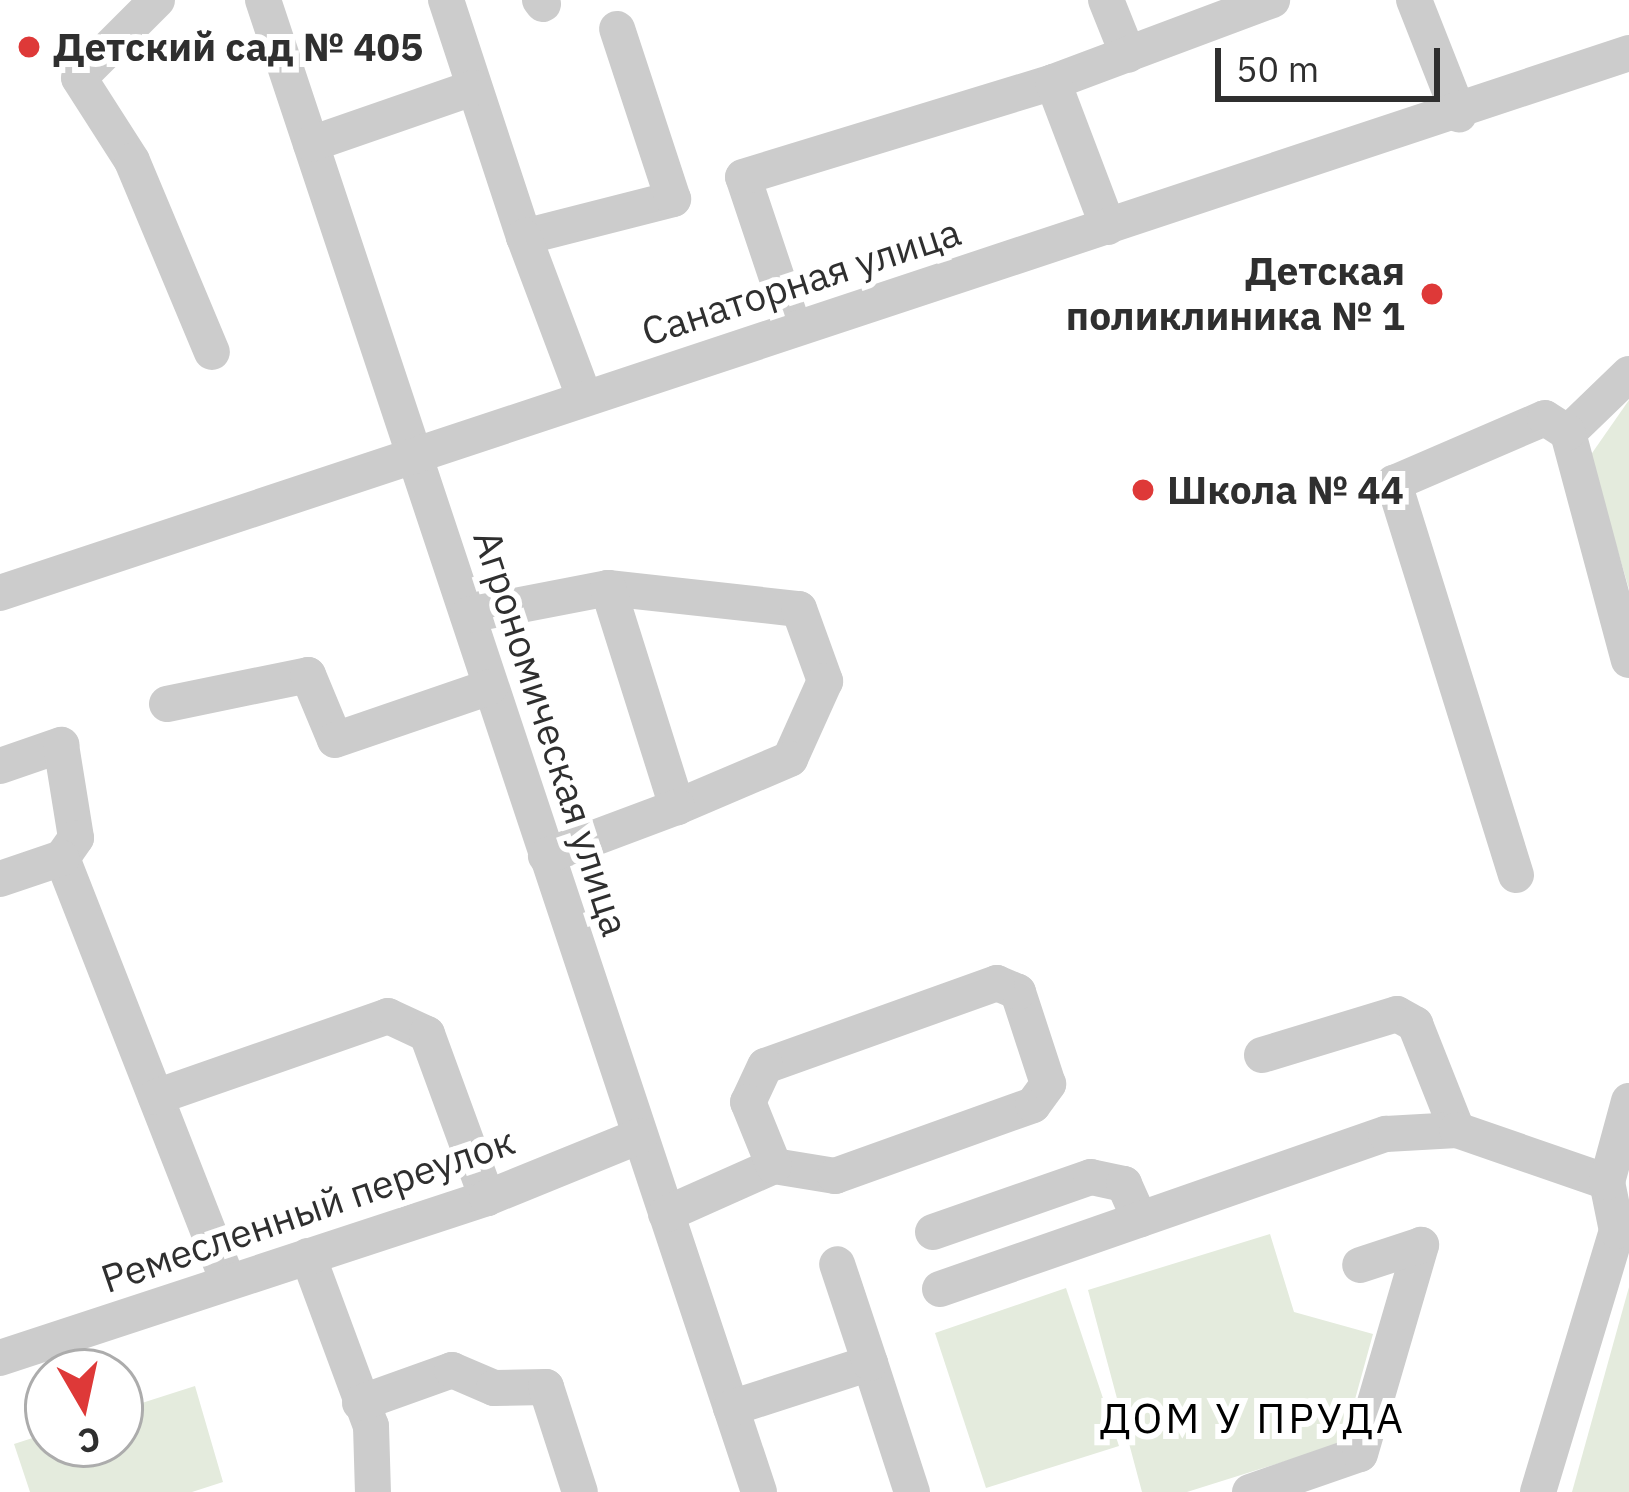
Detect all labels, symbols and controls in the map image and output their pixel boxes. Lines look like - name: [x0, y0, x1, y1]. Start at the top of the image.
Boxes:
- place label: Детский сад № 405: [53, 24, 423, 70]
- scale bar: [1221, 24, 1446, 98]
- marker: Детский сад № 405: [16, 34, 42, 60]
- text: 50 m: [1236, 45, 1319, 92]
- street label: Санаторная улица: [636, 208, 966, 356]
- place label: Детская поликлиника № 1: [1066, 249, 1405, 340]
- marker: Детская поликлиника № 1: [1416, 278, 1448, 310]
- place label: Школа № 44: [1167, 467, 1404, 513]
- marker: Школа № 44: [1130, 477, 1156, 503]
- street label: Агрономическая улица: [463, 524, 639, 942]
- street label: Ремесленный переулок: [95, 1117, 521, 1303]
- north arrow: [24, 1348, 144, 1468]
- district label: ДОМ У ПРУДА: [1100, 1393, 1406, 1443]
- text: С: [75, 1418, 103, 1464]

